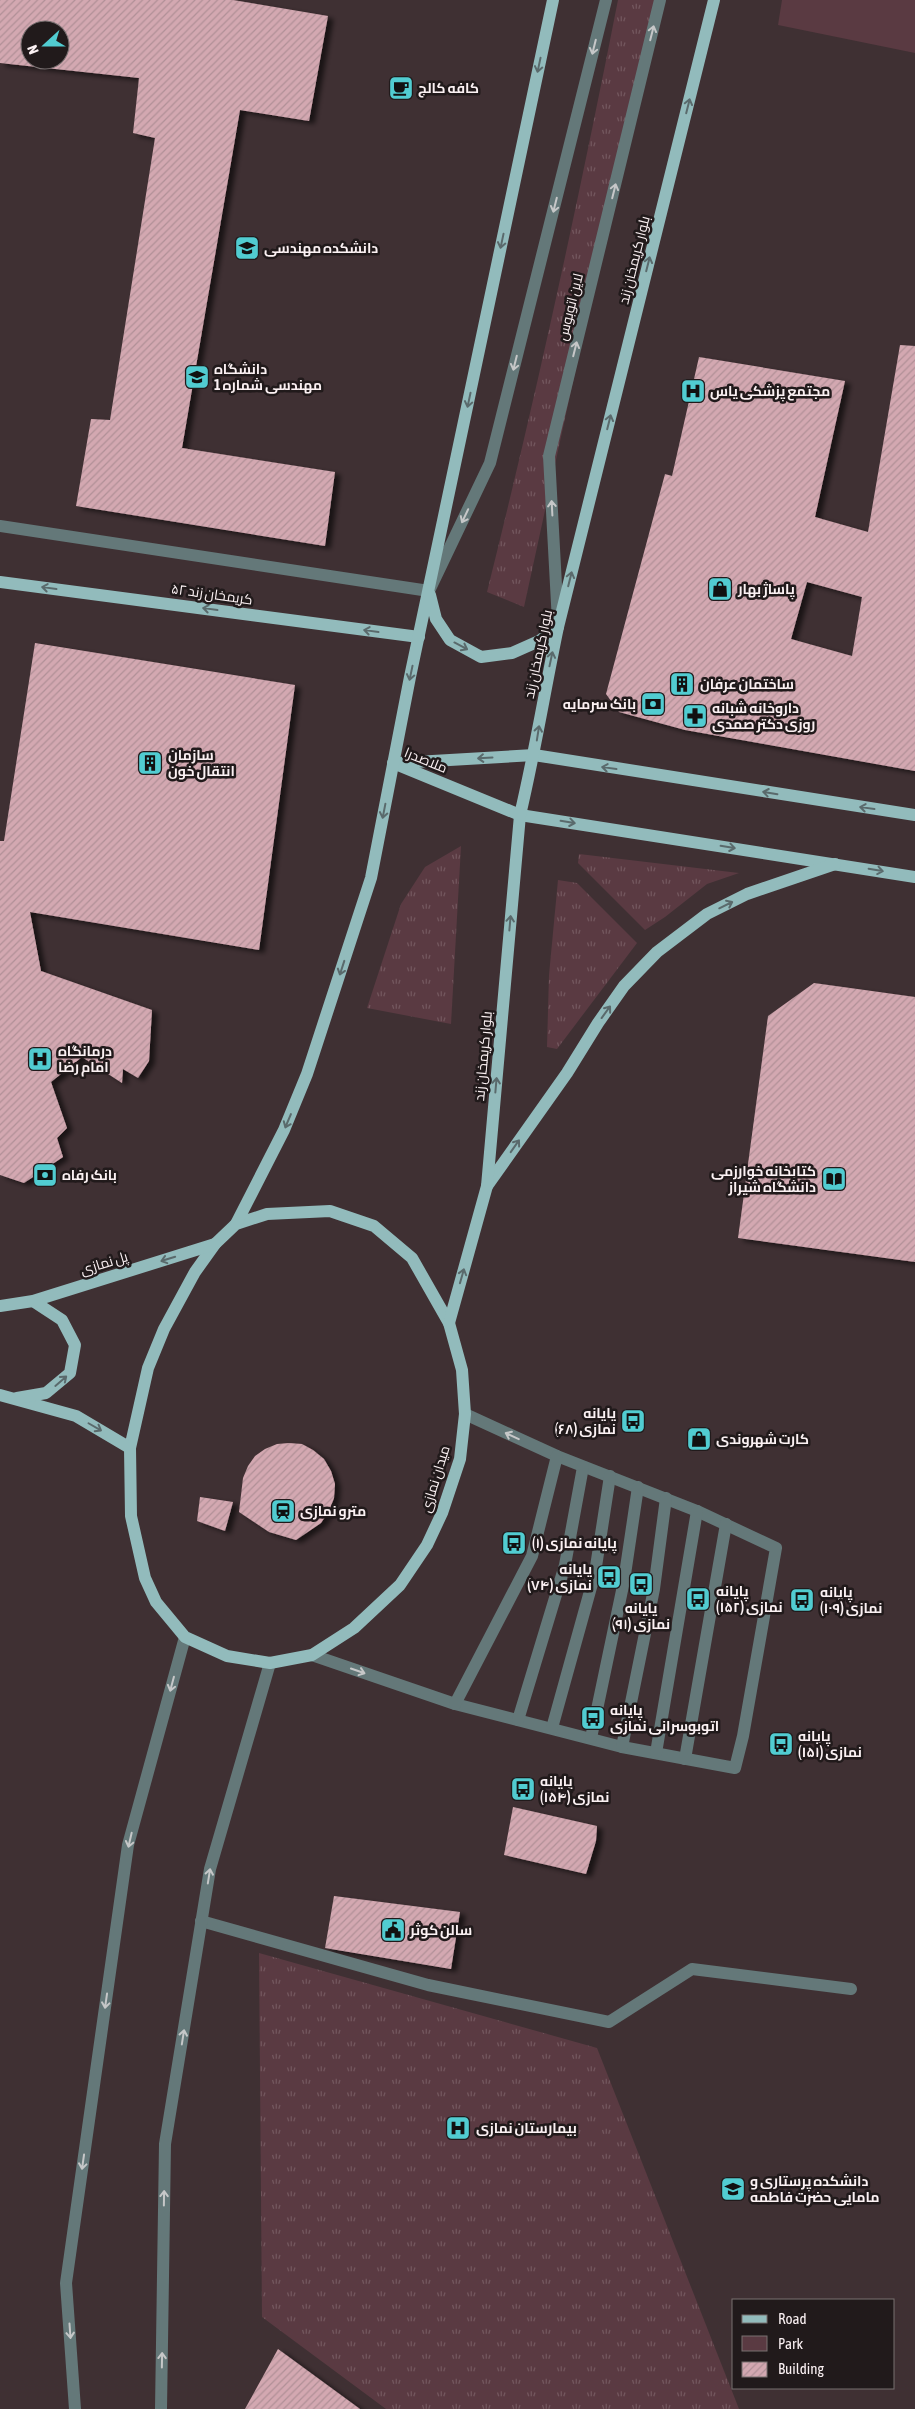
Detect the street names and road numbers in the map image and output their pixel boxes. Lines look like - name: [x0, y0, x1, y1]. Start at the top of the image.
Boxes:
- street label: بلوار کریمخان زند: [615, 214, 653, 306]
- street label: لاین اتوبوس: [554, 272, 586, 342]
- street label: کریمخان زند ۵۲: [170, 580, 254, 608]
- street label: بلوار کریمخان زند: [521, 608, 555, 700]
- street label: ملاصدرا: [402, 744, 450, 776]
- street label: بلوار کریمخان زند: [471, 1010, 495, 1102]
- street label: پل نمازی: [78, 1248, 131, 1280]
- street label: میدان نمازی: [417, 1444, 453, 1514]

